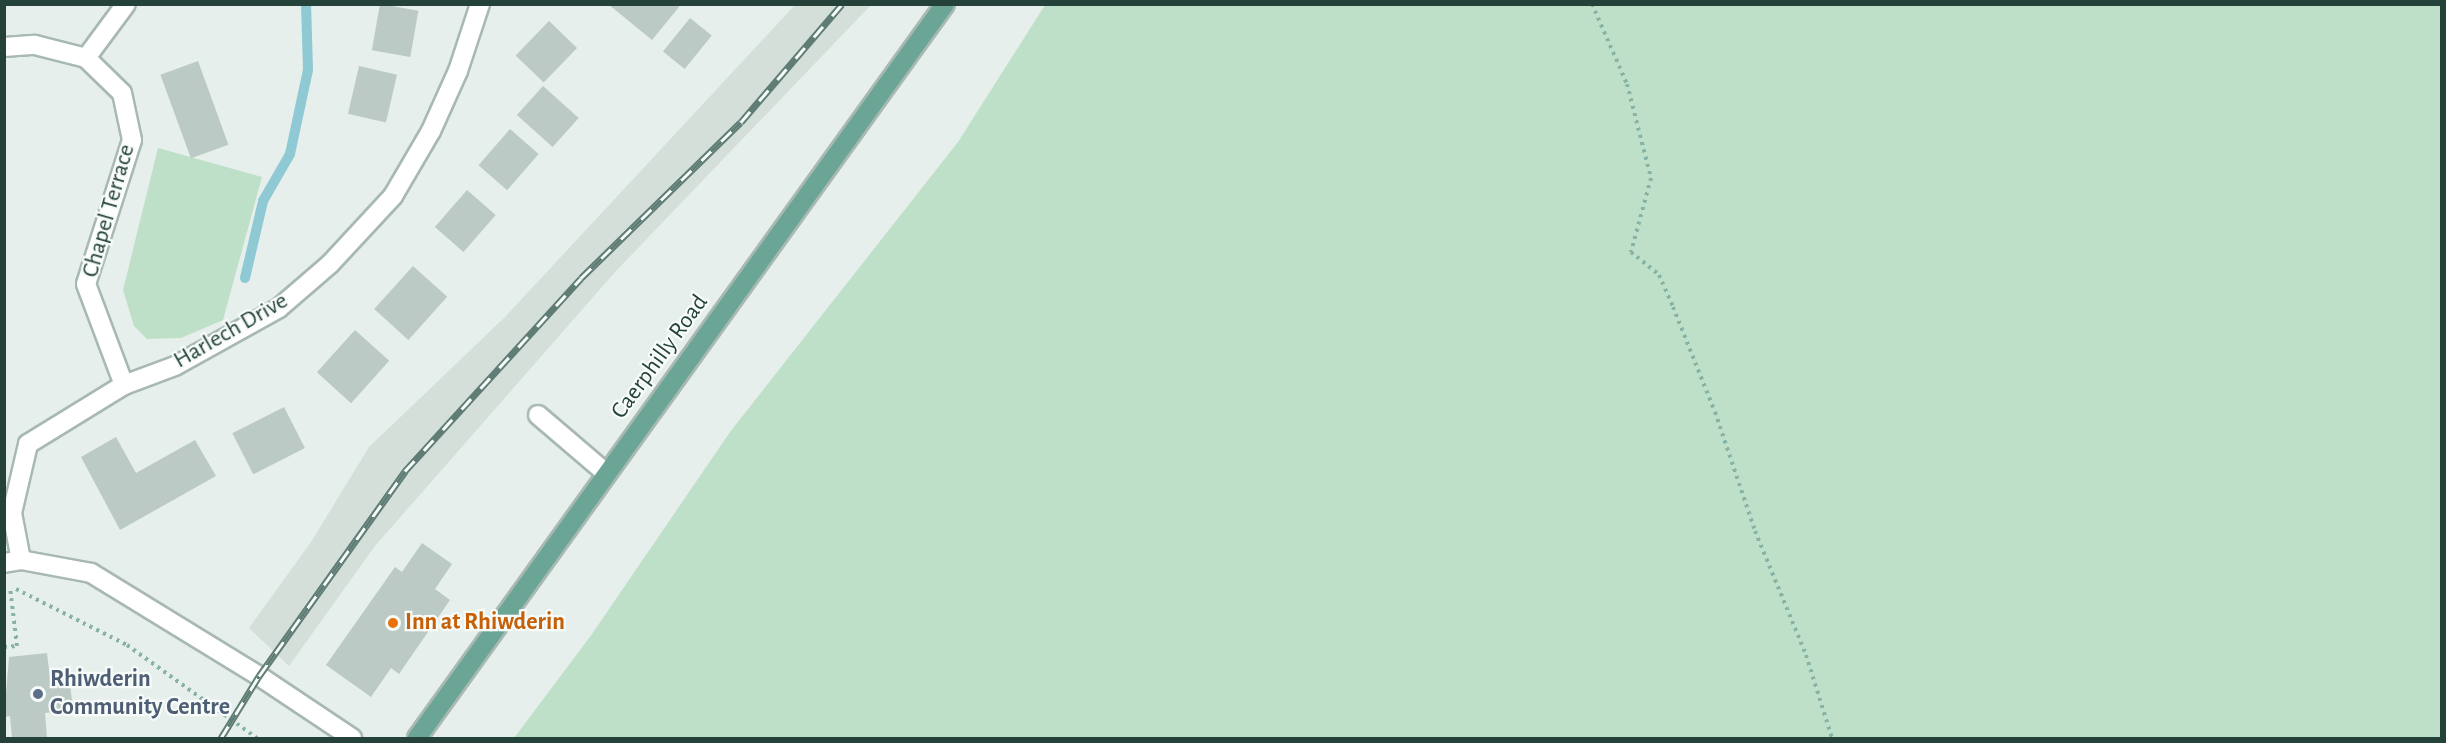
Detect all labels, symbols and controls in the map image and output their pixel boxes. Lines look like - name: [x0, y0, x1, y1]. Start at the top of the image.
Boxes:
- street label: Chapel Terrace: [76, 141, 142, 281]
- street label: Harlech Drive: [169, 287, 293, 375]
- street label: Caerphilly Road: [605, 289, 715, 425]
- place label: Inn at Rhiwderin: [405, 609, 565, 637]
- marker: Inn at Rhiwderin: [386, 616, 400, 630]
- place label: Rhiwderin Community Centre: [50, 666, 230, 722]
- marker: Rhiwderin Community Centre: [31, 687, 45, 701]

